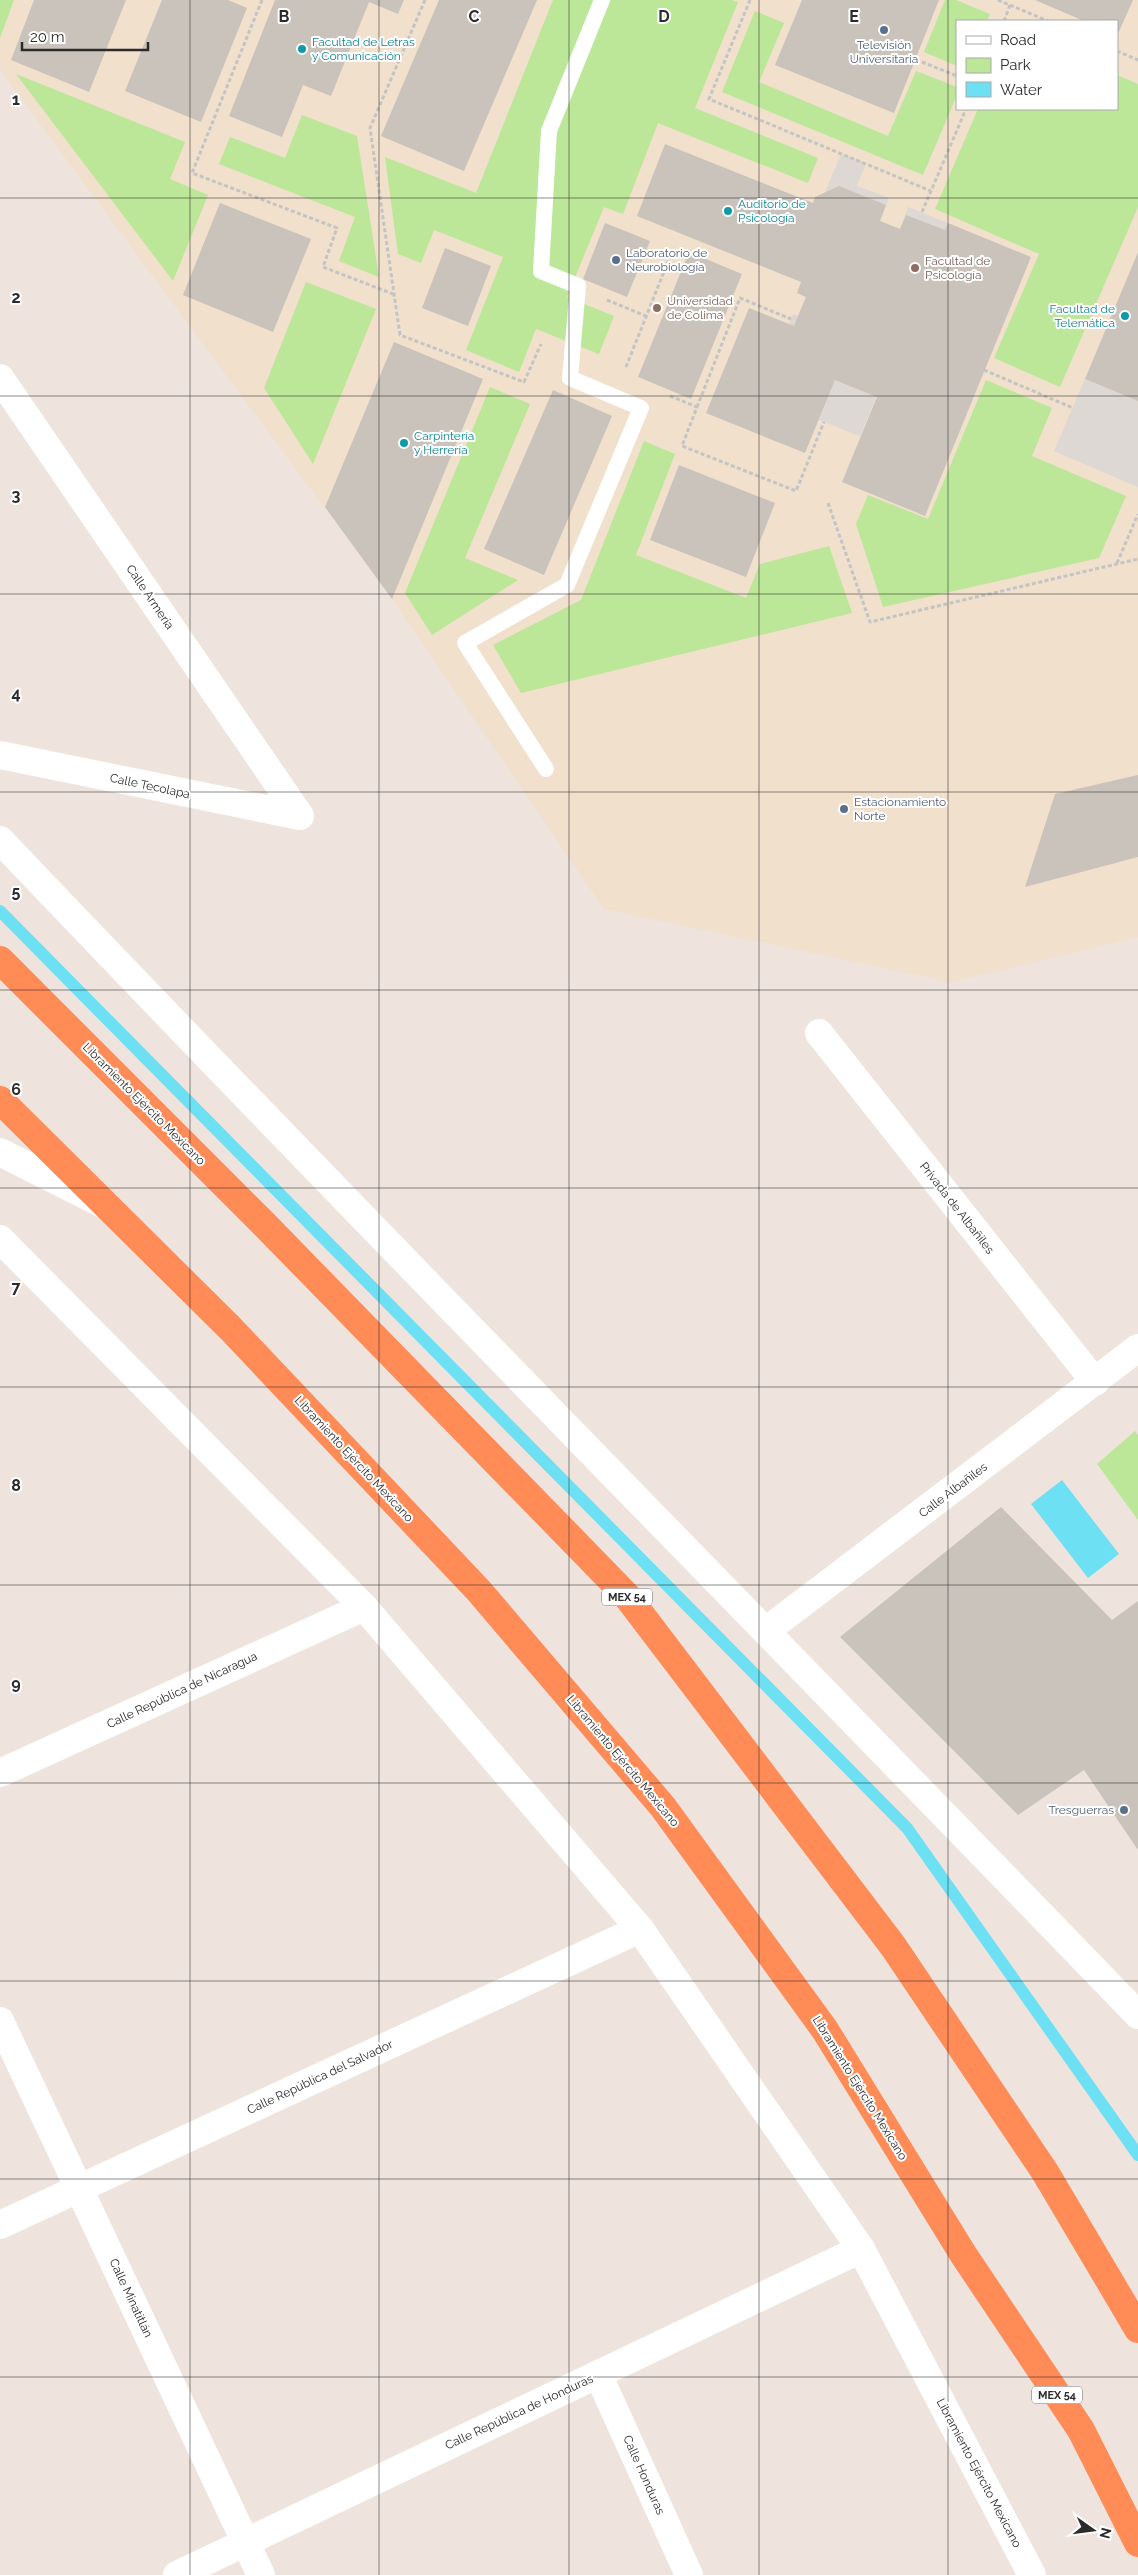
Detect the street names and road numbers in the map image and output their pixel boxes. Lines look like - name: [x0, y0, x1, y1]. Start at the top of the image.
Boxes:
- street label: Calle Armería: [123, 562, 177, 632]
- street label: Calle Tecolapa: [109, 771, 191, 801]
- street label: Libramiento Ejército Mexicano: [80, 1040, 208, 1168]
- street label: Privada de Albañiles: [917, 1159, 997, 1257]
- street label: Libramiento Ejército Mexicano: [292, 1393, 416, 1525]
- street label: Calle Albañiles: [916, 1460, 990, 1520]
- road number: MEX 54: [602, 1588, 652, 1605]
- street label: Calle República de Nicaragua: [105, 1649, 259, 1731]
- street label: Libramiento Ejército Mexicano: [564, 1693, 682, 1829]
- street label: Libramiento Ejército Mexicano: [810, 2013, 910, 2163]
- street label: Calle República del Salvador: [245, 2037, 396, 2117]
- street label: Calle Minatitlán: [107, 2256, 155, 2340]
- street label: Calle República de Honduras: [443, 2371, 595, 2453]
- road number: MEX 54: [1032, 2386, 1082, 2404]
- street label: Libramiento Ejército Mexicano: [934, 2396, 1024, 2550]
- street label: Calle Honduras: [620, 2433, 668, 2517]

